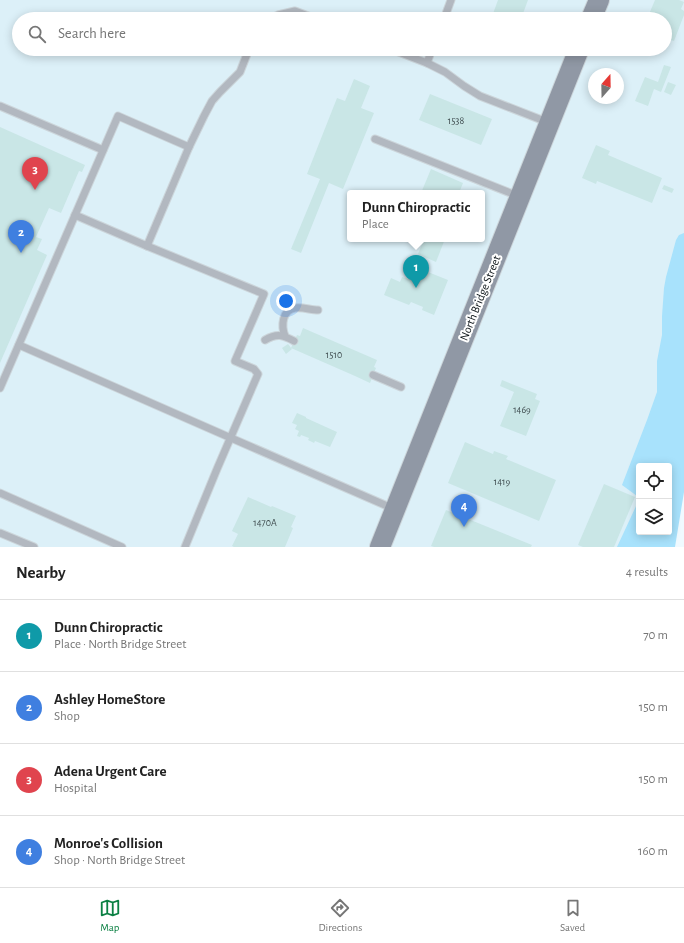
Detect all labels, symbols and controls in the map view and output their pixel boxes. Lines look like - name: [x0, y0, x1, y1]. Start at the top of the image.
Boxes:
- search box: [12, 12, 672, 56]
- icon: search: [26, 23, 48, 45]
- text: Search here: [58, 26, 126, 41]
- north arrow: [588, 68, 624, 104]
- house number: 1538: [448, 116, 464, 126]
- pin: 3: [22, 157, 48, 190]
- popup: [347, 190, 485, 242]
- text: Dunn Chiropractic: [362, 200, 470, 215]
- text: Place: [362, 218, 389, 231]
- pin: 2: [8, 220, 34, 253]
- street label: North Bridge Street: [457, 254, 503, 342]
- pin: 1: [403, 255, 429, 288]
- your location: [276, 291, 296, 311]
- house number: 1510: [326, 350, 342, 360]
- house number: 1469: [513, 405, 531, 415]
- map controls: [636, 463, 672, 535]
- button: locate: [636, 463, 672, 499]
- house number: 1419: [494, 477, 510, 487]
- pin: 4: [451, 494, 477, 527]
- button: layers: [636, 499, 672, 535]
- house number: 1470A: [253, 518, 277, 528]
- text: Nearby: [16, 564, 66, 581]
- text: 4 results: [626, 566, 668, 579]
- text: Dunn Chiropractic: [54, 620, 162, 635]
- text: 1: [27, 629, 31, 642]
- text: 70 m: [643, 629, 668, 642]
- text: Place · North Bridge Street: [54, 638, 186, 651]
- text: Ashley HomeStore: [54, 692, 165, 707]
- text: 2: [26, 701, 32, 714]
- text: 150 m: [639, 701, 668, 714]
- text: Shop: [54, 710, 80, 723]
- text: Adena Urgent Care: [54, 764, 167, 779]
- text: 3: [26, 773, 32, 786]
- text: 150 m: [639, 773, 668, 786]
- text: Hospital: [54, 782, 97, 795]
- text: Monroe's Collision: [54, 836, 163, 851]
- text: 4: [26, 845, 32, 858]
- text: 160 m: [638, 845, 668, 858]
- text: Shop · North Bridge Street: [54, 854, 185, 867]
- tab: Map: [99, 897, 121, 934]
- tab: Directions: [318, 897, 362, 934]
- tab: Saved: [560, 897, 585, 934]

